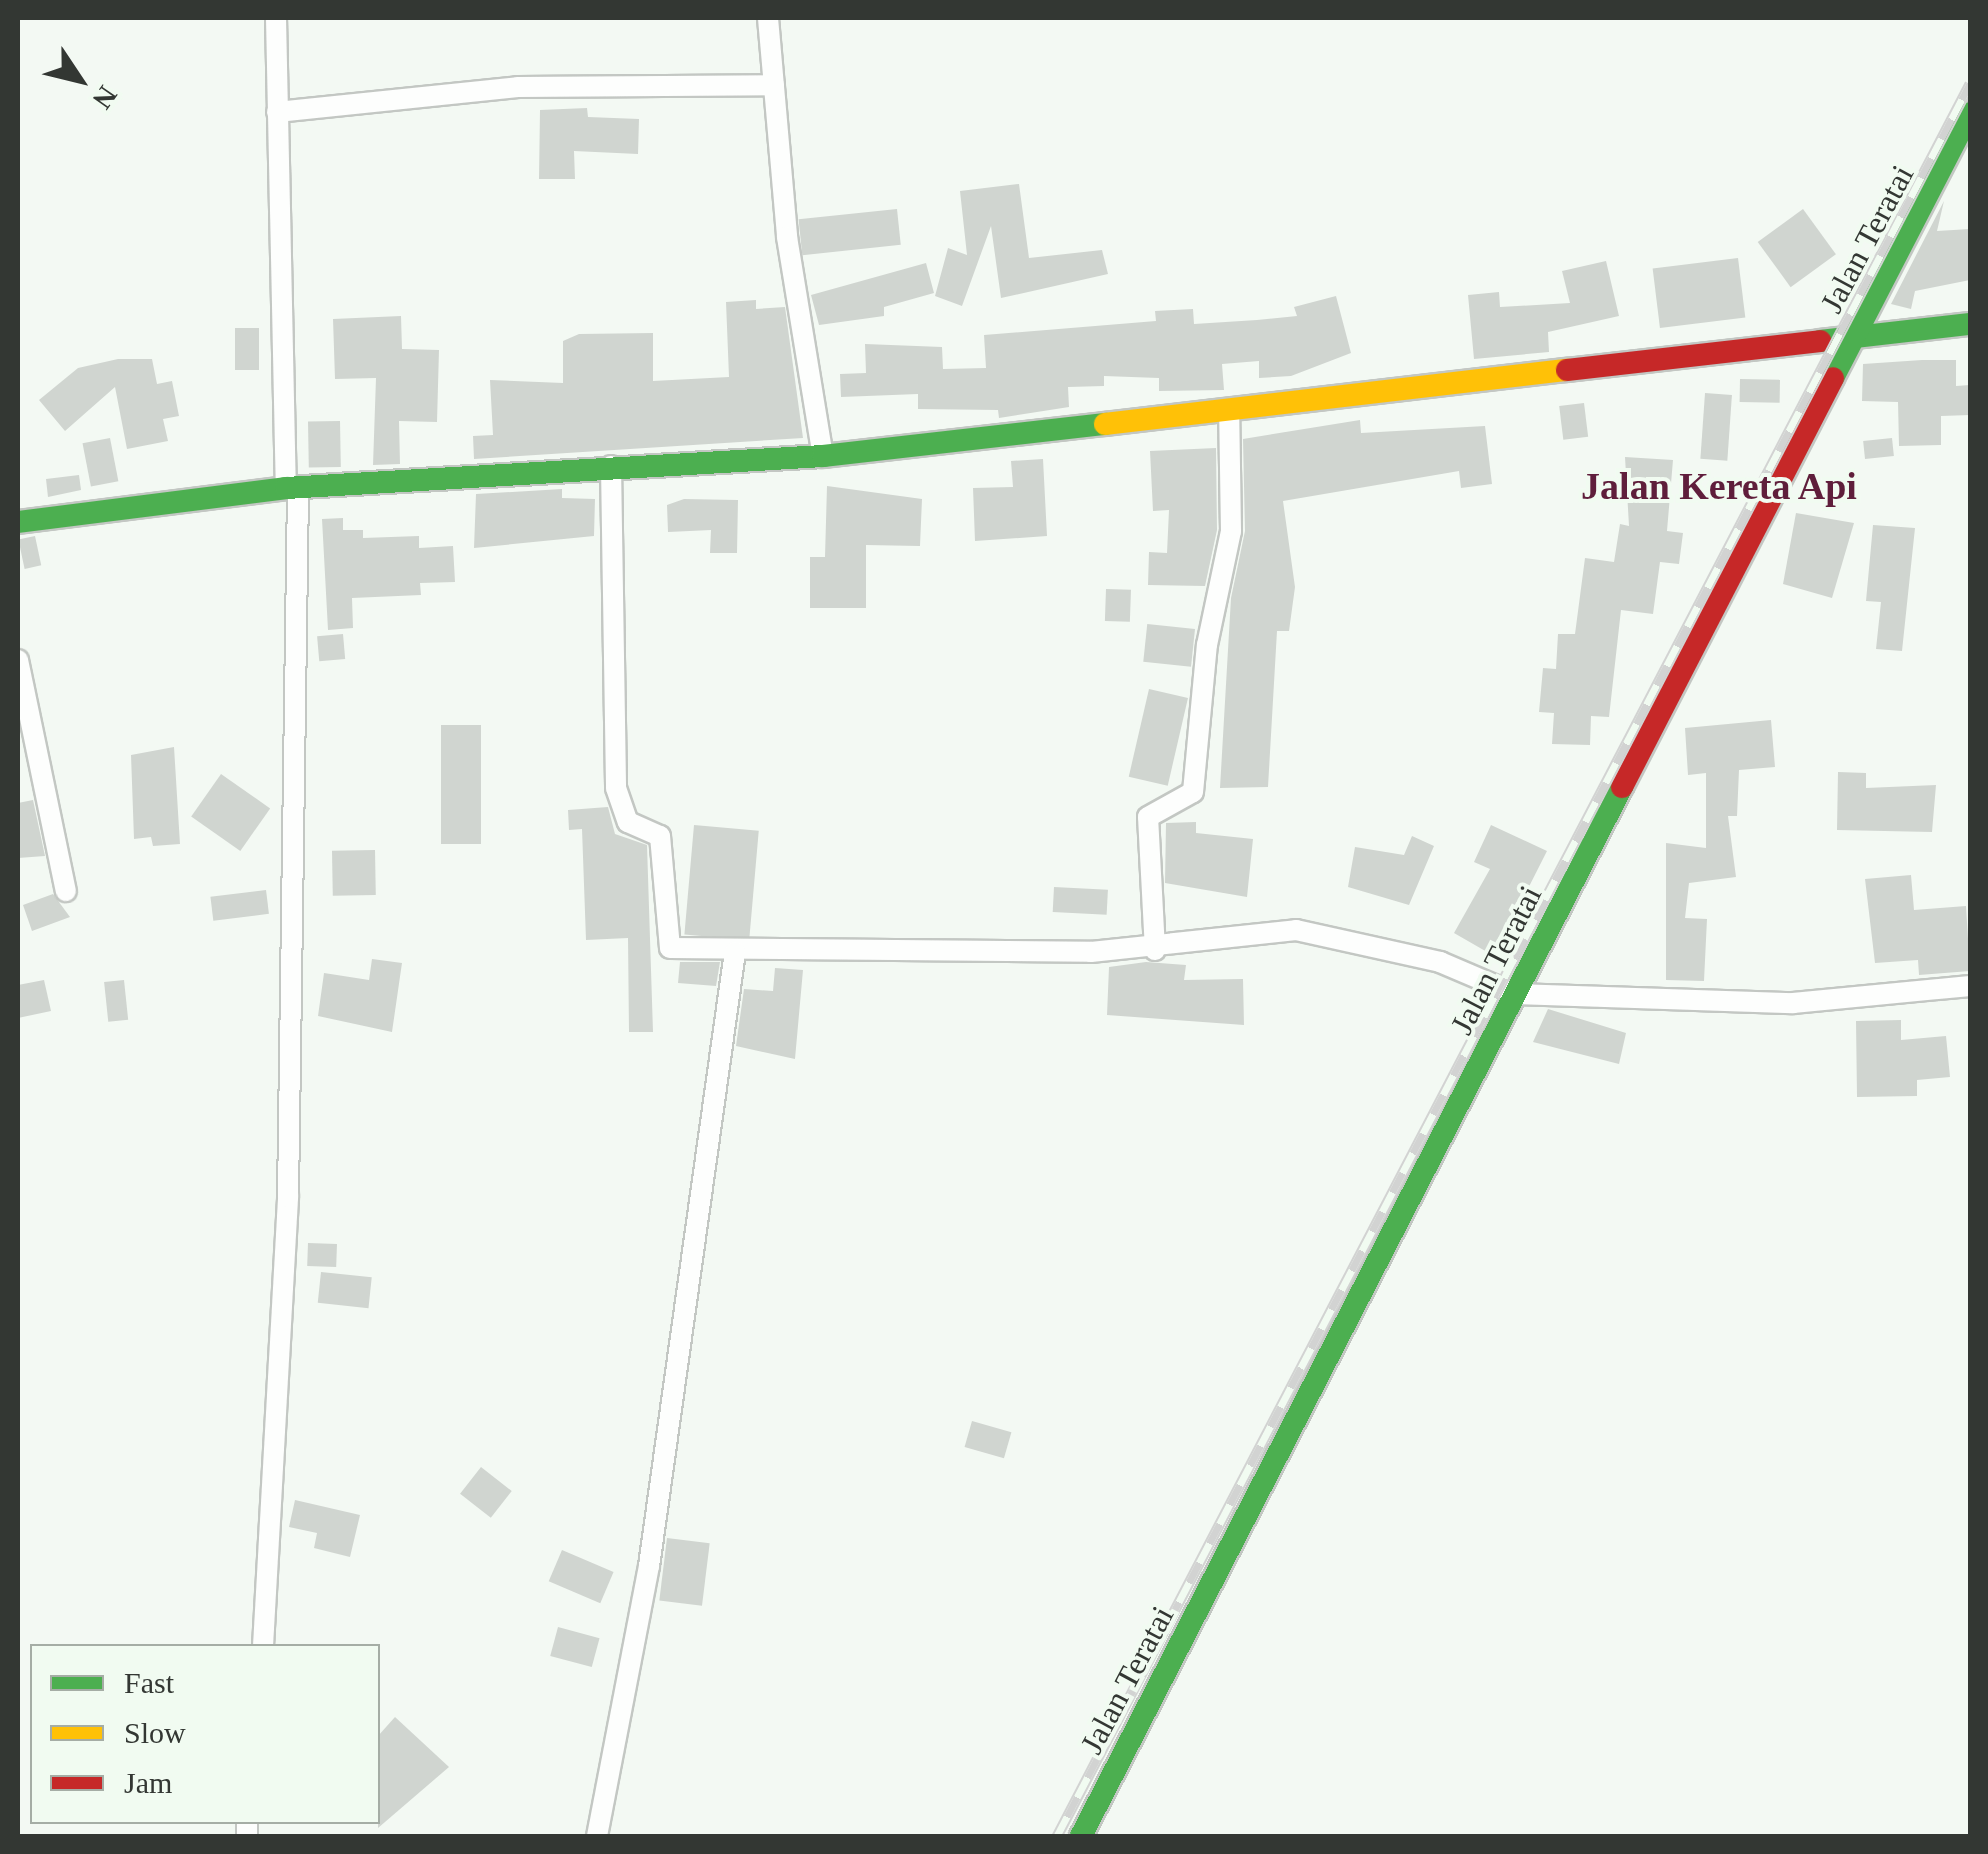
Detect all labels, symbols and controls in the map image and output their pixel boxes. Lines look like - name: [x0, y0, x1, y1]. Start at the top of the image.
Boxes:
- north arrow: [30, 30, 130, 130]
- text: N: [86, 80, 123, 115]
- street label: Jalan Teratai: [1812, 158, 1922, 320]
- district label: Jalan Kereta Api: [1580, 464, 1858, 510]
- street label: Jalan Teratai: [1442, 879, 1550, 1041]
- street label: Jalan Teratai: [1072, 1599, 1182, 1761]
- legend: [30, 1644, 380, 1824]
- text: Fast: [124, 1666, 174, 1699]
- text: Slow: [124, 1716, 186, 1749]
- text: Jam: [124, 1766, 172, 1799]

